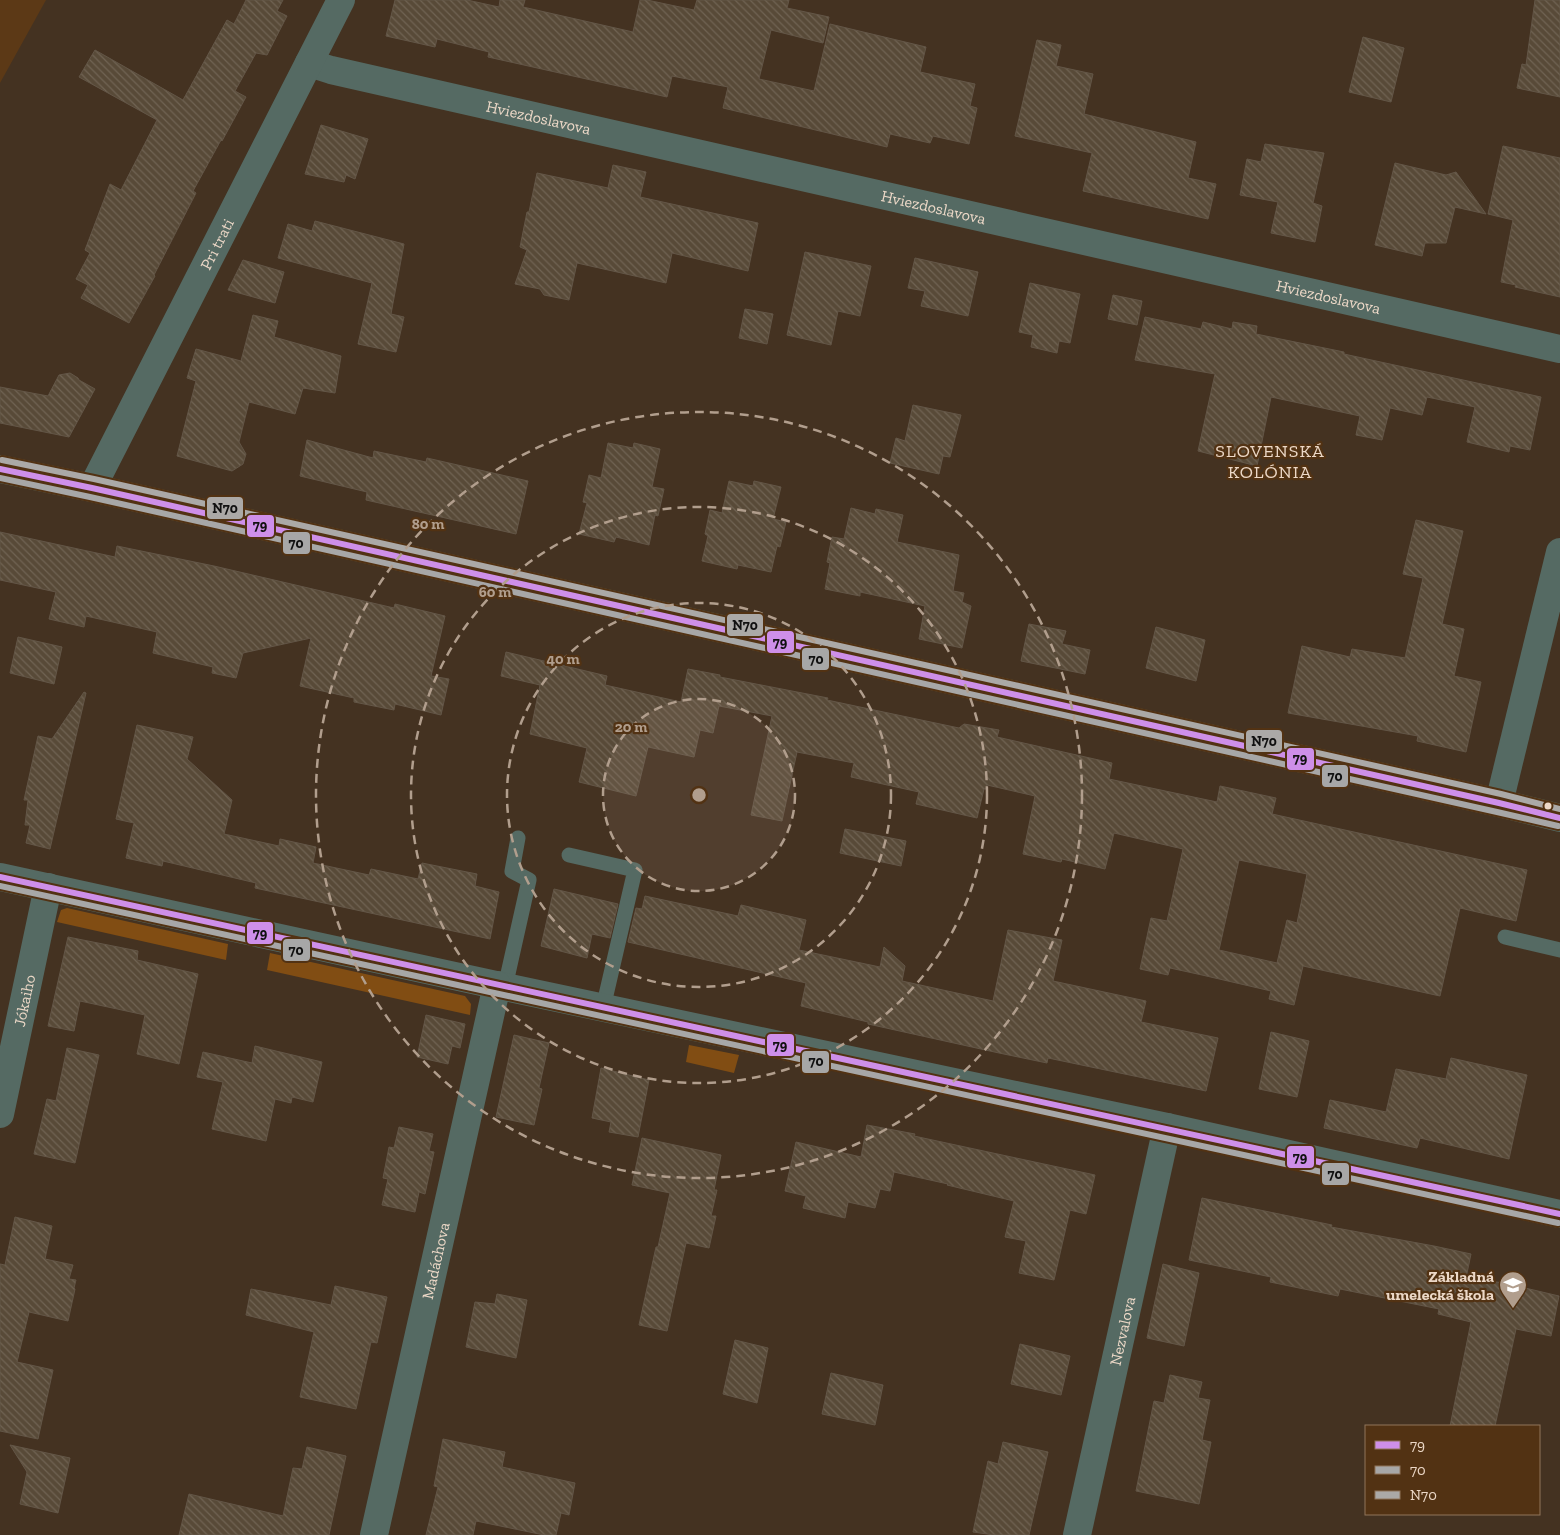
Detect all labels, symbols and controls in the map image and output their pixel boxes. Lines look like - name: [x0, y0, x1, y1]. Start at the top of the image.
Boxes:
- street label: Hviezdoslavova: [484, 97, 593, 139]
- street label: Hviezdoslavova: [879, 186, 988, 228]
- street label: Pri trati: [196, 215, 238, 273]
- street label: Hviezdoslavova: [1274, 276, 1383, 318]
- district label: SLOVENSKÁ KOLÓNIA: [1215, 440, 1325, 483]
- line badge: N70: [206, 496, 244, 520]
- text: N70: [212, 500, 238, 517]
- line badge: 79: [246, 514, 275, 538]
- text: 80 m: [412, 515, 444, 533]
- text: 79: [253, 517, 268, 534]
- line badge: 70: [282, 531, 311, 555]
- text: 70: [289, 535, 304, 552]
- text: 60 m: [479, 583, 511, 601]
- line badge: N70: [726, 613, 764, 637]
- text: N70: [732, 617, 758, 634]
- line badge: 79: [766, 630, 795, 654]
- text: 79: [773, 634, 788, 651]
- line badge: 70: [801, 647, 830, 671]
- text: 40 m: [546, 650, 580, 668]
- text: 70: [809, 651, 824, 668]
- text: 20 m: [615, 718, 647, 736]
- line badge: N70: [1245, 729, 1283, 753]
- text: N70: [1251, 733, 1277, 750]
- line badge: 79: [1286, 747, 1315, 771]
- text: 79: [1293, 750, 1308, 767]
- line badge: 70: [1321, 764, 1349, 788]
- text: 70: [1328, 768, 1343, 785]
- centre of rings: [690, 786, 708, 804]
- unlabelled marker: [1543, 801, 1553, 811]
- line badge: 79: [246, 921, 274, 945]
- text: 79: [253, 925, 268, 942]
- line badge: 70: [282, 938, 311, 962]
- text: 70: [289, 942, 304, 959]
- street label: Jókaiho: [10, 973, 39, 1028]
- line badge: 79: [766, 1033, 795, 1057]
- text: 79: [773, 1037, 788, 1054]
- line badge: 70: [801, 1050, 830, 1074]
- text: 70: [809, 1053, 824, 1070]
- line badge: 79: [1286, 1145, 1315, 1169]
- text: 79: [1293, 1149, 1308, 1166]
- line badge: 70: [1321, 1162, 1350, 1186]
- text: 70: [1328, 1166, 1343, 1183]
- street label: Madáchova: [418, 1220, 454, 1301]
- place label: Základná umelecká škola: [1386, 1267, 1494, 1304]
- school or university icon: Základná umelecká škola: [1498, 1270, 1528, 1309]
- street label: Nezvalova: [1106, 1294, 1139, 1367]
- legend: [1365, 1425, 1540, 1515]
- text: 79: [1410, 1436, 1425, 1454]
- text: 70: [1410, 1461, 1426, 1479]
- text: N70: [1410, 1486, 1437, 1504]

